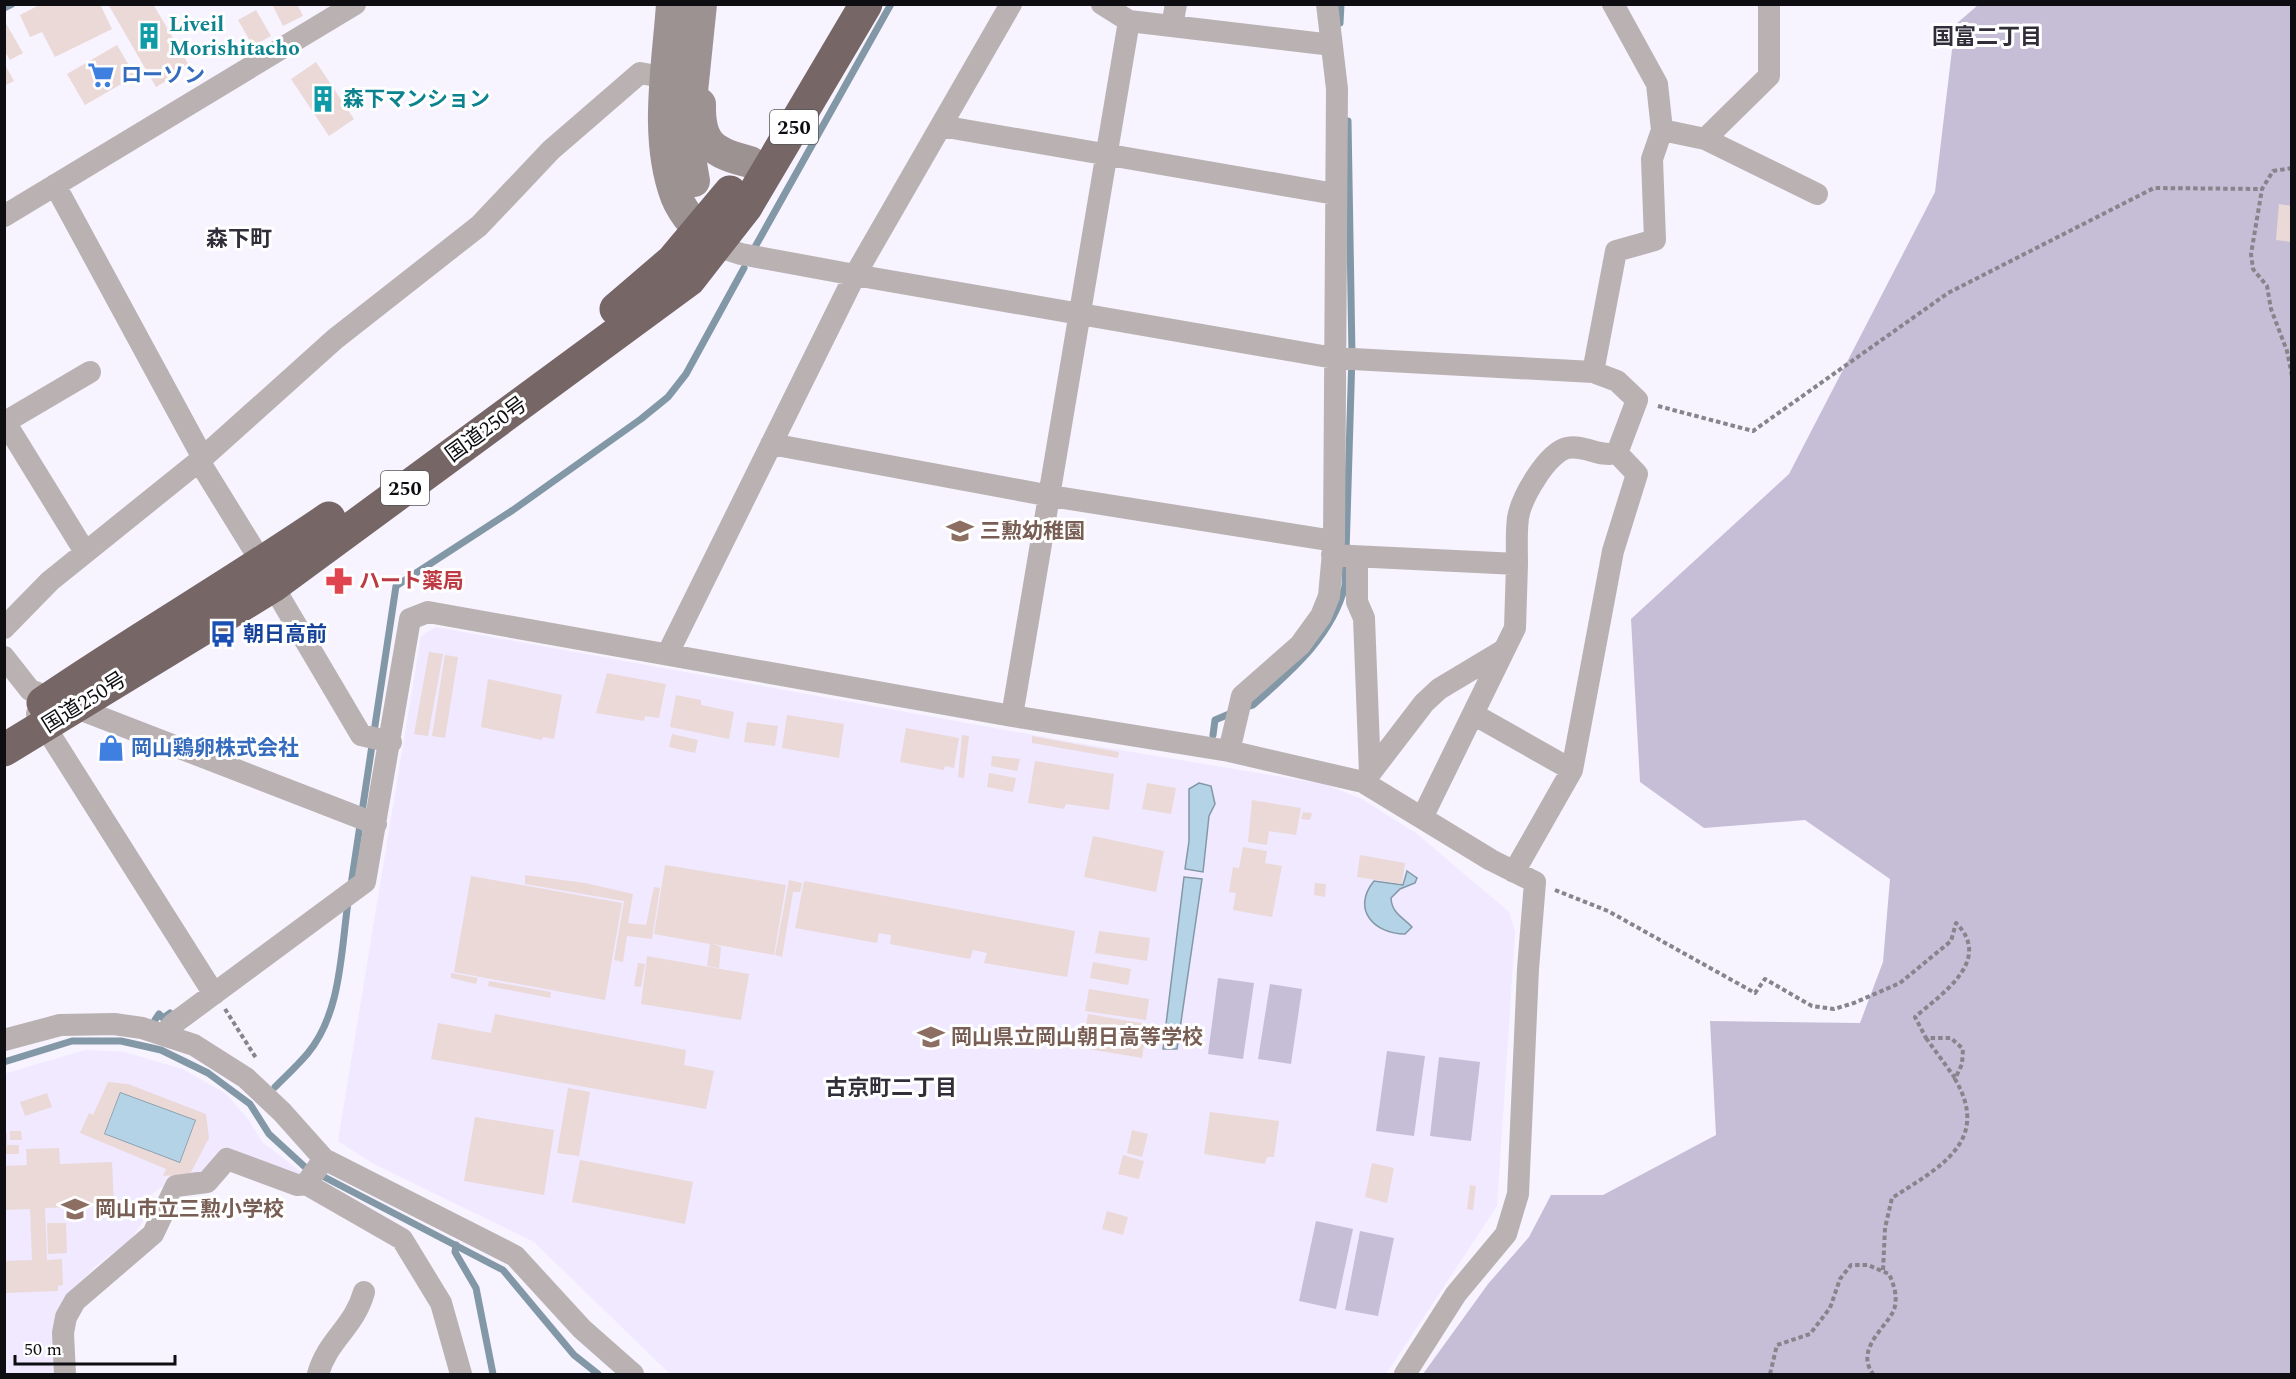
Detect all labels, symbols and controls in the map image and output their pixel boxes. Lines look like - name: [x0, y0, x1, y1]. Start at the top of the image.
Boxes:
- place label: Liveil Morishitacho: [169, 9, 300, 65]
- building icon: Liveil Morishitacho: [134, 21, 164, 51]
- district label: 国富二丁目: [1932, 21, 2042, 54]
- supermarket icon: ローソン: [86, 60, 116, 90]
- place label: ローソン: [121, 60, 205, 92]
- building icon: 森下マンション: [308, 84, 338, 114]
- place label: 森下マンション: [343, 84, 490, 116]
- road number: 250: [770, 110, 818, 144]
- district label: 森下町: [206, 223, 272, 256]
- street label: 国道250号: [439, 389, 534, 471]
- road number: 250: [381, 471, 429, 505]
- school or university icon: 三勲幼稚園: [945, 516, 975, 546]
- place label: 三勲幼稚園: [980, 516, 1085, 548]
- pharmacy icon: ハート薬局: [324, 566, 354, 596]
- place label: ハート薬局: [359, 566, 464, 598]
- bus stop icon: 朝日高前: [208, 619, 238, 649]
- place label: 朝日高前: [243, 619, 327, 651]
- street label: 国道250号: [36, 664, 133, 741]
- shop icon: 岡山鶏卵株式会社: [96, 733, 126, 763]
- place label: 岡山鶏卵株式会社: [131, 733, 299, 765]
- school or university icon: 岡山県立岡山朝日高等学校: [916, 1022, 946, 1052]
- place label: 岡山県立岡山朝日高等学校: [951, 1022, 1203, 1054]
- district label: 古京町二丁目: [825, 1072, 957, 1105]
- school or university icon: 岡山市立三勲小学校: [60, 1194, 90, 1224]
- place label: 岡山市立三勲小学校: [95, 1194, 284, 1226]
- scale bar: [15, 1328, 176, 1366]
- text: 50 m: [24, 1336, 62, 1363]

